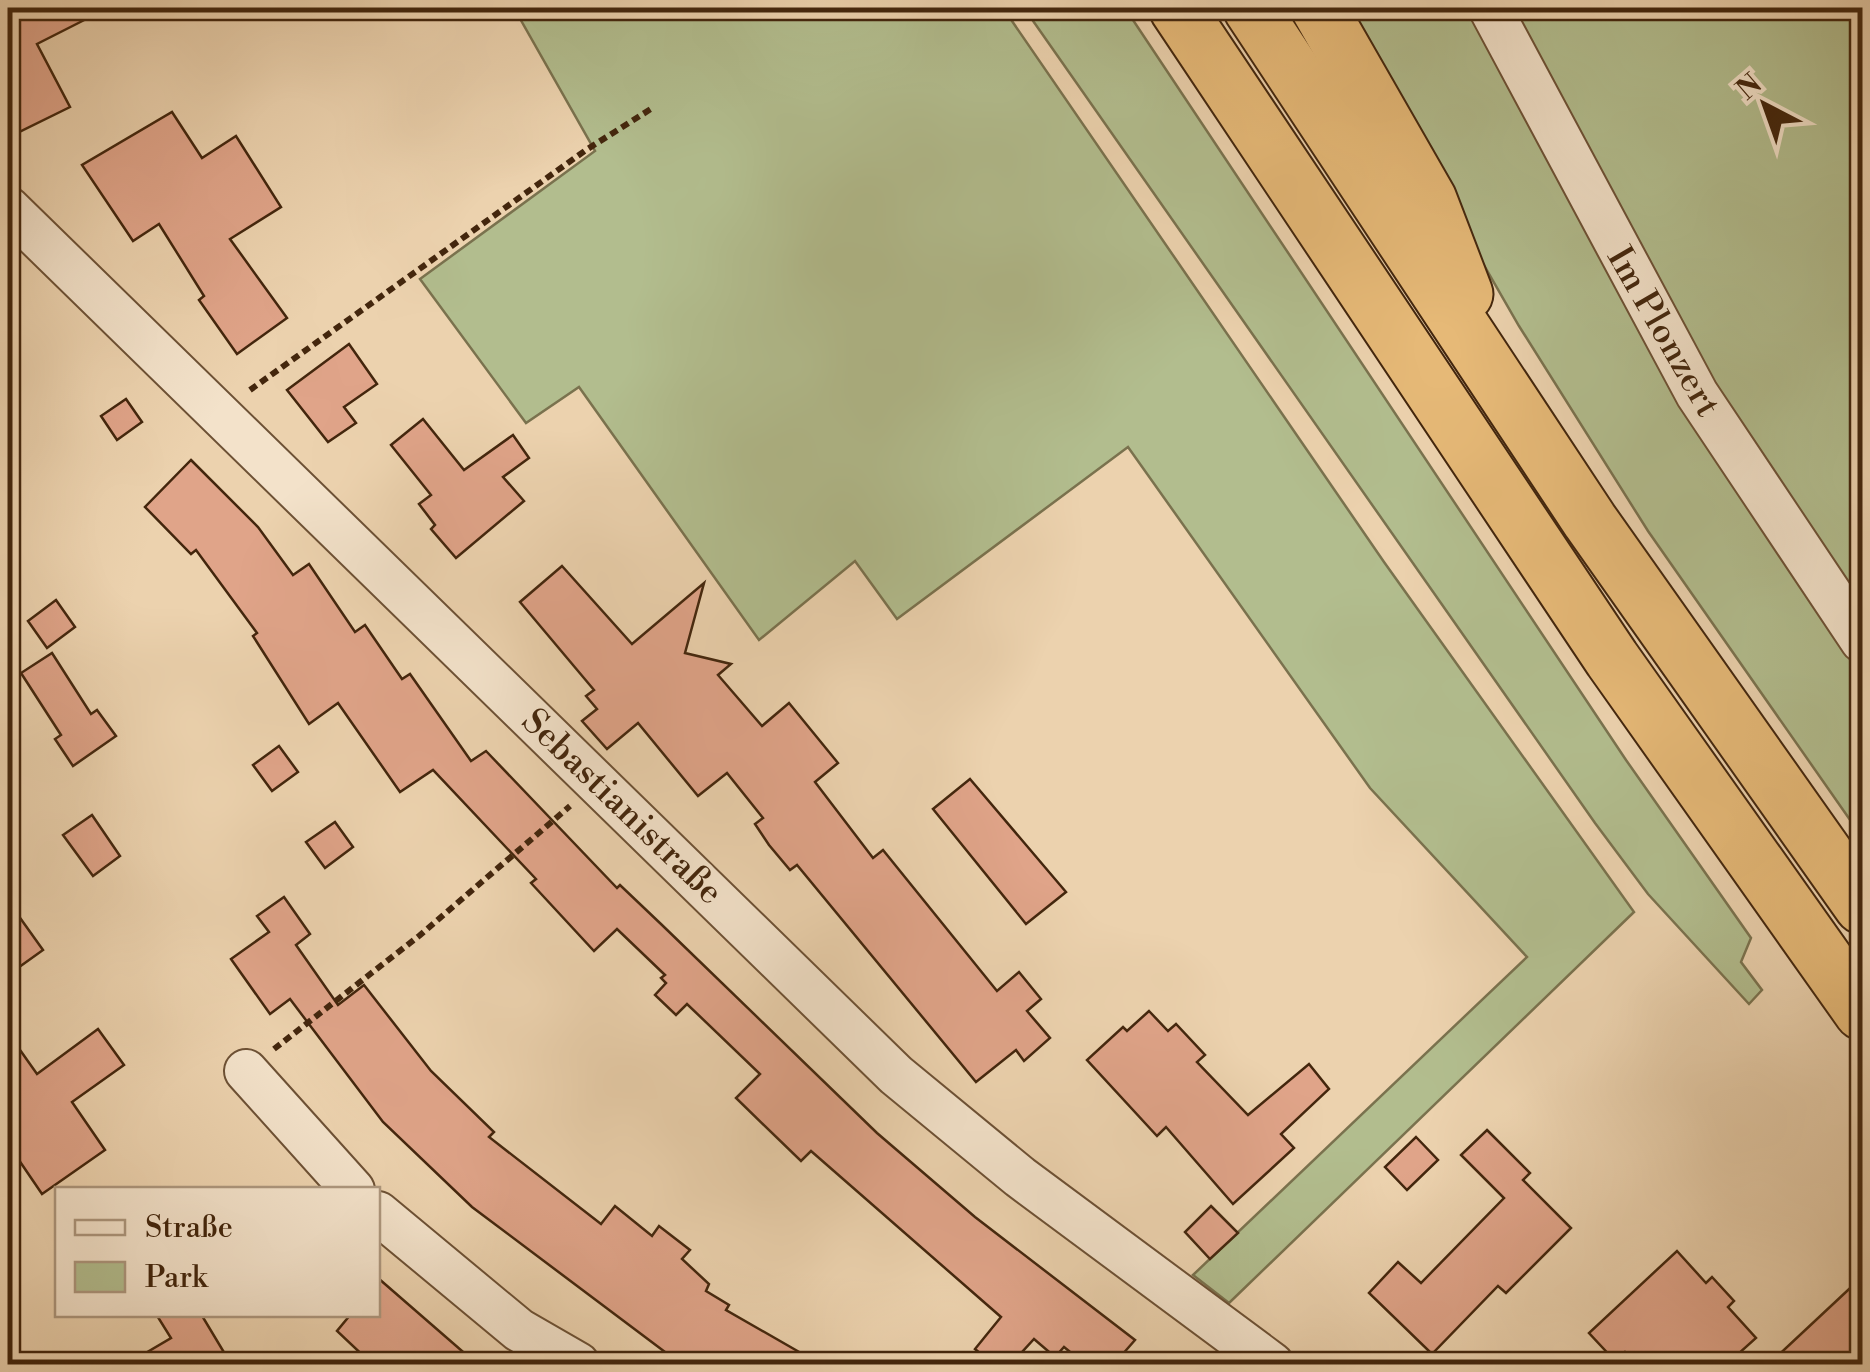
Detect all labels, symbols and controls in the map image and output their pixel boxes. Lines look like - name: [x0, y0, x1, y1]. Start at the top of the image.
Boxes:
- north arrow: [1715, 55, 1815, 155]
- text: N: [1730, 67, 1769, 108]
- street label: Im Plonzert: [1597, 239, 1729, 425]
- street label: Sebastianistraße: [512, 700, 732, 914]
- legend: [55, 1187, 380, 1317]
- text: Straße: [145, 1209, 233, 1247]
- text: Park: [145, 1259, 209, 1297]

